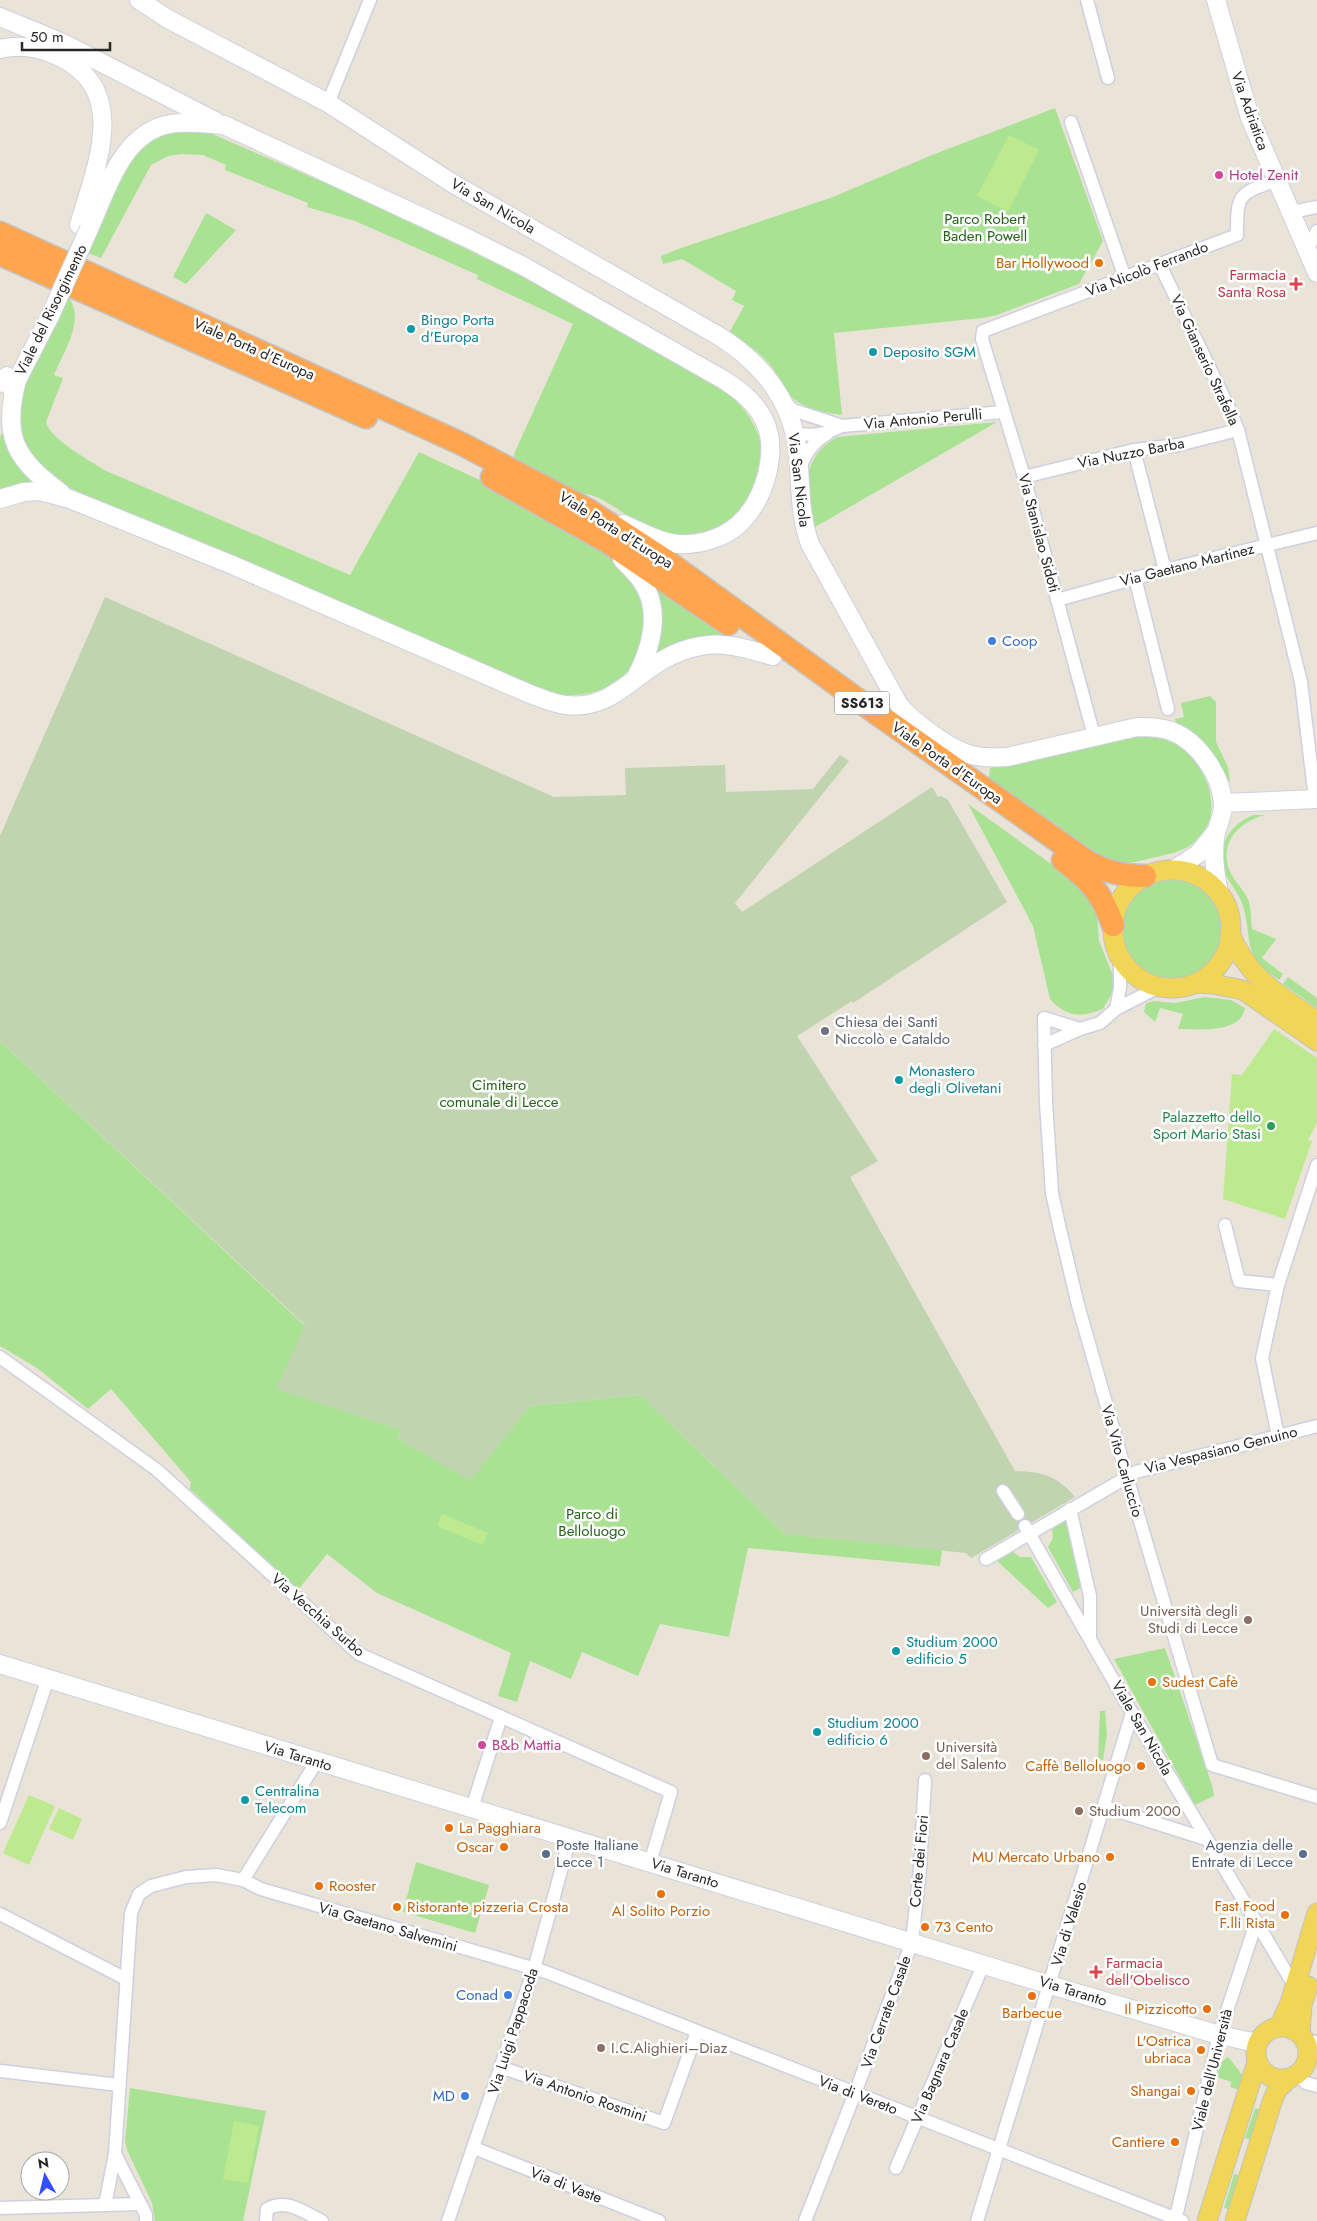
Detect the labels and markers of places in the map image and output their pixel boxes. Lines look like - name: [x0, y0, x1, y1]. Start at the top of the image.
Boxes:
- place label: Hotel Zenit: [1229, 164, 1298, 186]
- marker: Hotel Zenit: [1213, 169, 1225, 181]
- place label: Bar Hollywood: [996, 252, 1089, 274]
- marker: Bar Hollywood: [1093, 257, 1105, 269]
- place label: Farmacia Santa Rosa: [1218, 264, 1286, 303]
- marker: Farmacia Santa Rosa: [1290, 278, 1302, 290]
- place label: Bingo Porta d'Europa: [421, 309, 494, 348]
- marker: Bingo Porta d'Europa: [405, 323, 417, 335]
- place label: Deposito SGM: [883, 341, 976, 363]
- marker: Deposito SGM: [867, 346, 879, 358]
- place label: Coop: [1002, 630, 1038, 652]
- marker: Coop: [986, 635, 998, 647]
- place label: Chiesa dei Santi Niccolò e Cataldo: [835, 1011, 950, 1050]
- marker: Chiesa dei Santi Niccolò e Cataldo: [819, 1025, 831, 1037]
- place label: Monastero degli Olivetani: [909, 1060, 1002, 1099]
- marker: Monastero degli Olivetani: [893, 1074, 905, 1086]
- place label: Palazzetto dello Sport Mario Stasi: [1153, 1106, 1261, 1145]
- marker: Palazzetto dello Sport Mario Stasi: [1265, 1120, 1277, 1132]
- place label: Università degli Studi di Lecce: [1140, 1600, 1238, 1639]
- marker: Università degli Studi di Lecce: [1242, 1614, 1254, 1626]
- place label: Studium 2000 edificio 5: [906, 1631, 998, 1670]
- marker: Studium 2000 edificio 5: [890, 1645, 902, 1657]
- place label: Sudest Cafè: [1162, 1671, 1238, 1693]
- marker: Sudest Cafè: [1146, 1676, 1158, 1688]
- place label: Studium 2000 edificio 6: [827, 1712, 919, 1751]
- marker: Studium 2000 edificio 6: [811, 1726, 823, 1738]
- place label: B&b Mattia: [492, 1734, 561, 1756]
- place label: Università del Salento: [936, 1736, 1007, 1775]
- marker: B&b Mattia: [476, 1739, 488, 1751]
- marker: Università del Salento: [920, 1750, 932, 1762]
- place label: Caffè Belloluogo: [1025, 1755, 1131, 1777]
- marker: Caffè Belloluogo: [1135, 1760, 1147, 1772]
- place label: Centralina Telecom: [255, 1780, 319, 1819]
- marker: Centralina Telecom: [239, 1794, 251, 1806]
- place label: Studium 2000: [1089, 1800, 1181, 1822]
- marker: Studium 2000: [1073, 1805, 1085, 1817]
- place label: La Pagghiara: [459, 1817, 541, 1839]
- marker: La Pagghiara: [443, 1822, 455, 1834]
- place label: Poste Italiane Lecce 1: [556, 1834, 639, 1873]
- place label: Agenzia delle Entrate di Lecce: [1192, 1834, 1293, 1873]
- place label: Oscar: [457, 1836, 495, 1858]
- marker: Oscar: [498, 1841, 510, 1853]
- place label: MU Mercato Urbano: [972, 1846, 1100, 1868]
- marker: Poste Italiane Lecce 1: [540, 1848, 552, 1860]
- marker: Agenzia delle Entrate di Lecce: [1297, 1848, 1309, 1860]
- marker: MU Mercato Urbano: [1104, 1851, 1116, 1863]
- place label: Rooster: [329, 1875, 377, 1897]
- marker: Rooster: [313, 1880, 325, 1892]
- marker: Al Solito Porzio: [655, 1888, 667, 1900]
- place label: Fast Food F.lli Rista: [1215, 1895, 1275, 1934]
- place label: Ristorante pizzeria Crosta: [407, 1896, 568, 1918]
- place label: Al Solito Porzio: [612, 1900, 710, 1922]
- marker: Ristorante pizzeria Crosta: [391, 1901, 403, 1913]
- marker: Fast Food F.lli Rista: [1279, 1909, 1291, 1921]
- place label: 73 Cento: [935, 1916, 993, 1938]
- marker: 73 Cento: [919, 1921, 931, 1933]
- place label: Farmacia dell'Obelisco: [1106, 1952, 1190, 1991]
- marker: Farmacia dell'Obelisco: [1090, 1966, 1102, 1978]
- place label: Conad: [456, 1984, 498, 2006]
- marker: Conad: [502, 1989, 514, 2001]
- marker: Barbecue: [1026, 1990, 1038, 2002]
- place label: Il Pizzicotto: [1124, 1998, 1197, 2020]
- place label: Barbecue: [1002, 2002, 1062, 2024]
- marker: Il Pizzicotto: [1201, 2003, 1213, 2015]
- place label: L'Ostrica ubriaca: [1137, 2030, 1191, 2069]
- place label: I.C.Alighieri–Diaz: [611, 2037, 727, 2059]
- marker: I.C.Alighieri–Diaz: [595, 2042, 607, 2054]
- marker: L'Ostrica ubriaca: [1195, 2044, 1207, 2056]
- place label: Shangai: [1130, 2080, 1181, 2102]
- place label: MD: [433, 2085, 455, 2107]
- marker: Shangai: [1185, 2085, 1197, 2097]
- marker: MD: [459, 2090, 471, 2102]
- place label: Cantiere: [1112, 2131, 1165, 2153]
- marker: Cantiere: [1169, 2136, 1181, 2148]

